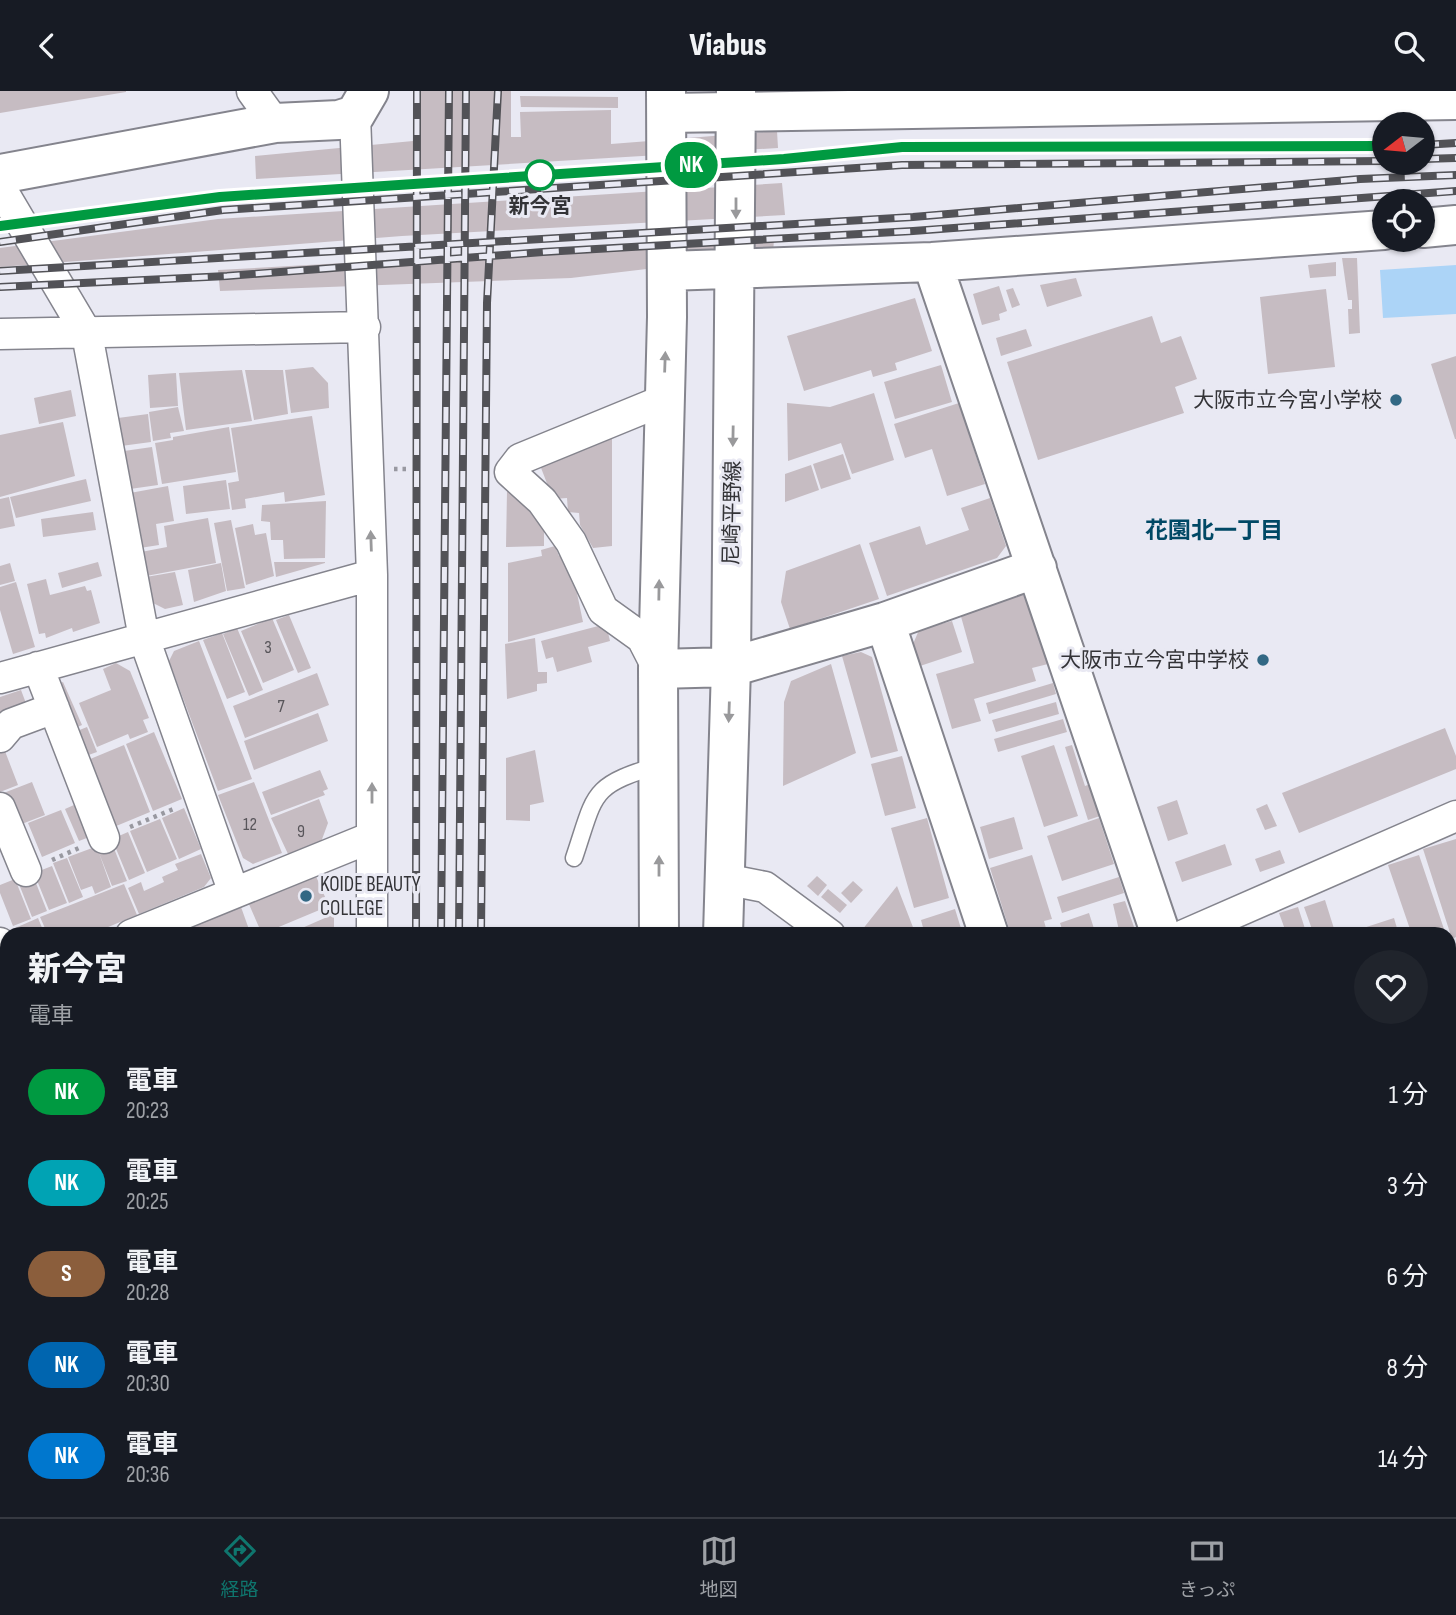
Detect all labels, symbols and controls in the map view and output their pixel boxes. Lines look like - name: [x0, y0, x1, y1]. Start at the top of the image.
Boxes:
- text: Viabus: [689, 26, 767, 65]
- icon: back: [28, 27, 66, 65]
- icon: search: [1390, 27, 1428, 65]
- north arrow: [1372, 112, 1435, 175]
- map controls: [1372, 112, 1435, 252]
- line badge: NK: [660, 142, 722, 188]
- text: NK: [679, 150, 703, 179]
- marker: 新今宮: [525, 160, 555, 190]
- button: locate: [1372, 189, 1435, 252]
- place label: 新今宮: [509, 194, 572, 219]
- one-way arrow: [730, 197, 742, 219]
- one-way arrow: [660, 351, 671, 373]
- place label: 大阪市立今宮小学校: [1193, 388, 1382, 413]
- marker: 大阪市立今宮小学校: [1388, 392, 1404, 408]
- one-way arrow: [727, 425, 739, 447]
- street label: 尼崎平野線: [719, 460, 746, 566]
- district label: 花園北一丁目: [1145, 517, 1283, 545]
- one-way arrow: [366, 530, 377, 552]
- one-way arrow: [654, 579, 665, 601]
- house number: 3: [264, 637, 272, 658]
- place label: 大阪市立今宮中学校: [1060, 648, 1249, 673]
- marker: 大阪市立今宮中学校: [1255, 652, 1271, 668]
- house number: 7: [277, 696, 285, 717]
- one-way arrow: [724, 701, 735, 723]
- one-way arrow: [366, 782, 378, 804]
- house number: 12: [243, 814, 257, 835]
- house number: 9: [297, 821, 305, 842]
- one-way arrow: [653, 855, 665, 877]
- place label: KOIDE BEAUTY COLLEGE: [320, 872, 421, 921]
- marker: KOIDE BEAUTY COLLEGE: [298, 888, 314, 904]
- text: 新今宮: [28, 950, 127, 990]
- button: heart: [1354, 950, 1428, 1024]
- text: 電車: [28, 1002, 74, 1030]
- text: 電車: [126, 1066, 178, 1097]
- text: NK: [54, 1077, 79, 1106]
- text: 1 分: [1389, 1080, 1428, 1111]
- text: 20:23: [126, 1097, 169, 1125]
- text: 電車: [126, 1157, 178, 1188]
- text: NK: [54, 1168, 79, 1197]
- text: 3 分: [1387, 1171, 1428, 1202]
- text: 20:25: [126, 1188, 169, 1216]
- text: 電車: [126, 1248, 178, 1279]
- text: S: [61, 1259, 72, 1288]
- text: 6 分: [1386, 1262, 1428, 1293]
- text: 20:28: [126, 1279, 169, 1307]
- text: 電車: [126, 1339, 178, 1370]
- text: NK: [54, 1350, 79, 1379]
- text: 8 分: [1386, 1353, 1428, 1384]
- text: 20:30: [126, 1370, 170, 1398]
- text: 電車: [126, 1430, 178, 1461]
- text: NK: [54, 1441, 79, 1470]
- text: 14 分: [1378, 1444, 1428, 1475]
- text: 20:36: [126, 1461, 170, 1489]
- tab: 経路: [221, 1532, 259, 1602]
- tab: 地図: [700, 1532, 738, 1602]
- tab: きっぷ: [1179, 1532, 1235, 1602]

